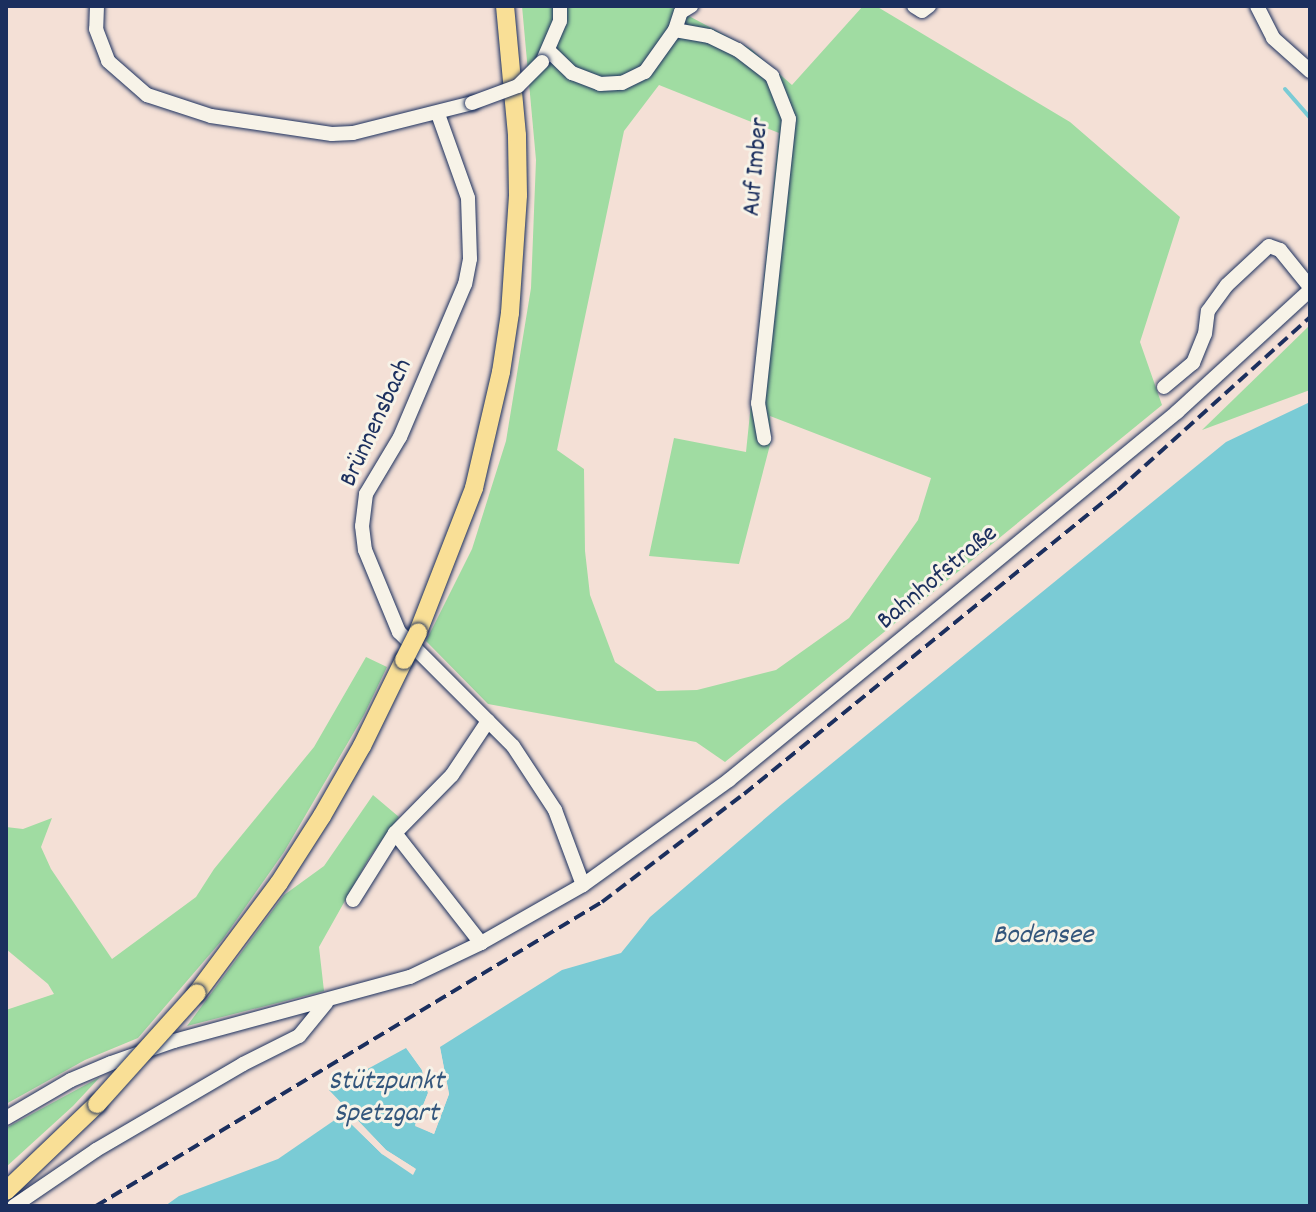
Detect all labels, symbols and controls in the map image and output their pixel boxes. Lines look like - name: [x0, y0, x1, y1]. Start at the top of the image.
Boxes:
- street label: Auf Imber: [737, 116, 777, 218]
- street label: Brünnensbach: [334, 354, 420, 492]
- street label: Bahnhofstraße: [872, 519, 1004, 637]
- water label: Bodensee: [993, 920, 1093, 954]
- water label: Stützpunkt Spetzgart: [328, 1066, 444, 1132]

